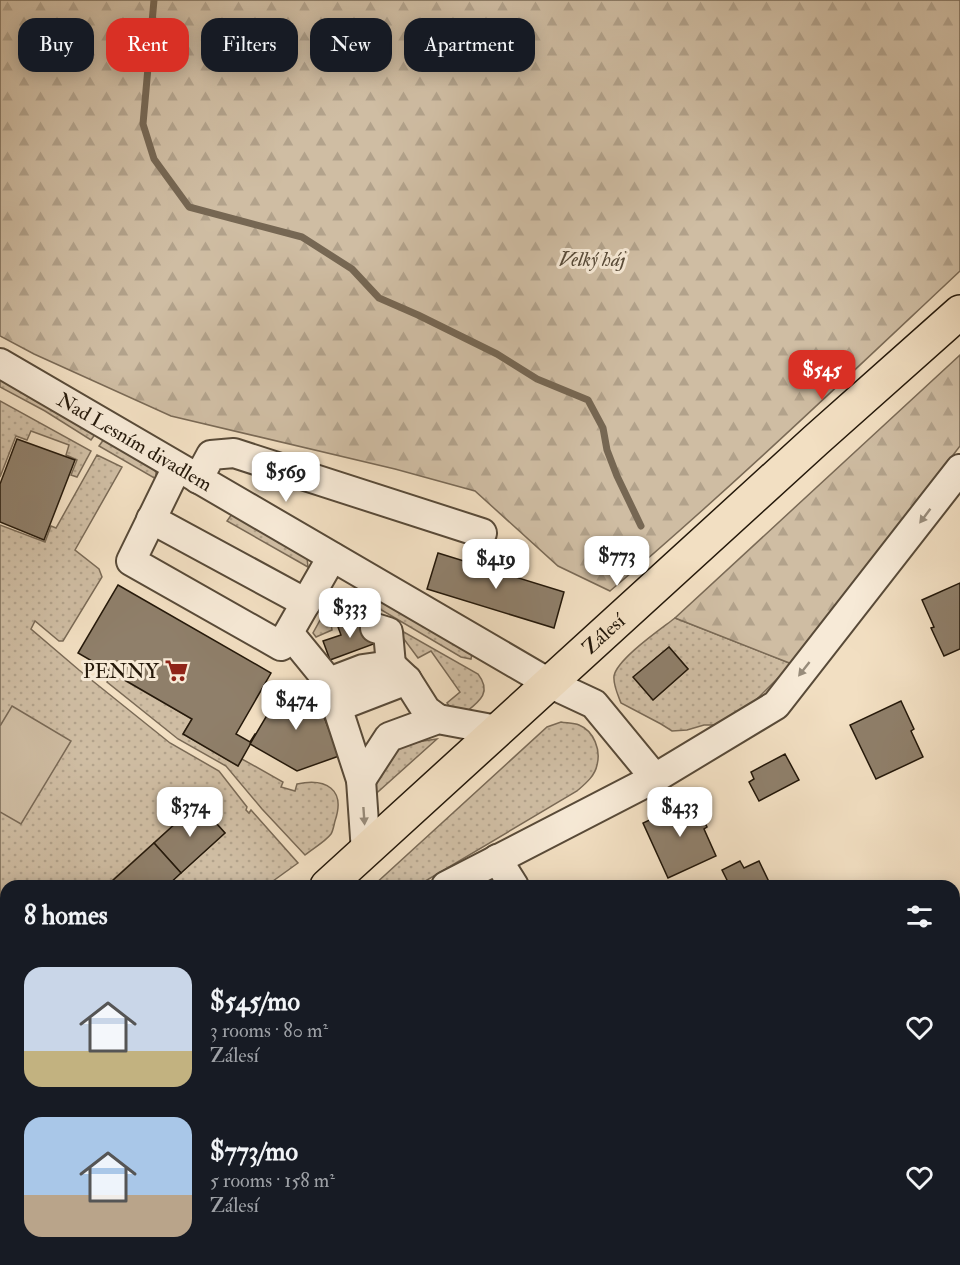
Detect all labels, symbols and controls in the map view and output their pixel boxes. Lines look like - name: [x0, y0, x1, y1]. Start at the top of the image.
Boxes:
- chip: Buy: [18, 18, 94, 72]
- chip: Rent: [106, 18, 189, 72]
- chip: Filters: [201, 18, 298, 72]
- chip: New: [310, 18, 392, 72]
- chip: Apartment: [404, 18, 535, 72]
- park label: Velký háj: [559, 247, 627, 272]
- pin: $545: [786, 350, 858, 401]
- text: $545: [802, 357, 842, 382]
- street label: Nad Lesním divadlem: [53, 387, 217, 497]
- pin: $569: [250, 452, 322, 503]
- text: $569: [266, 459, 306, 484]
- one-way arrow: [919, 507, 931, 523]
- pin: $773: [581, 536, 653, 587]
- pin: $419: [460, 539, 532, 590]
- text: $773: [598, 543, 636, 568]
- text: $419: [476, 546, 516, 571]
- pin: $333: [314, 588, 386, 639]
- text: $333: [333, 595, 367, 620]
- street label: Zálesí: [577, 607, 631, 660]
- supermarket icon: PENNY: [164, 658, 190, 684]
- place label: PENNY: [83, 659, 160, 684]
- one-way arrow: [798, 661, 811, 677]
- pin: $474: [260, 680, 332, 731]
- text: $474: [275, 687, 317, 712]
- pin: $374: [154, 787, 226, 838]
- pin: $433: [644, 787, 716, 838]
- text: $374: [171, 794, 209, 819]
- text: $433: [661, 794, 699, 819]
- one-way arrow: [359, 807, 368, 826]
- text: 8 homes: [24, 900, 108, 932]
- icon: filters: [903, 900, 936, 933]
- text: $545/mo: [210, 986, 300, 1018]
- icon: home: [72, 991, 144, 1063]
- icon: heart: [903, 1011, 936, 1044]
- text: 3 rooms · 80 m²: [210, 1018, 328, 1043]
- text: Zálesí: [210, 1043, 259, 1068]
- text: $773/mo: [210, 1136, 298, 1168]
- icon: home: [72, 1141, 144, 1213]
- icon: heart: [903, 1161, 936, 1194]
- text: 5 rooms · 158 m²: [210, 1168, 335, 1193]
- text: Zálesí: [210, 1193, 259, 1218]

